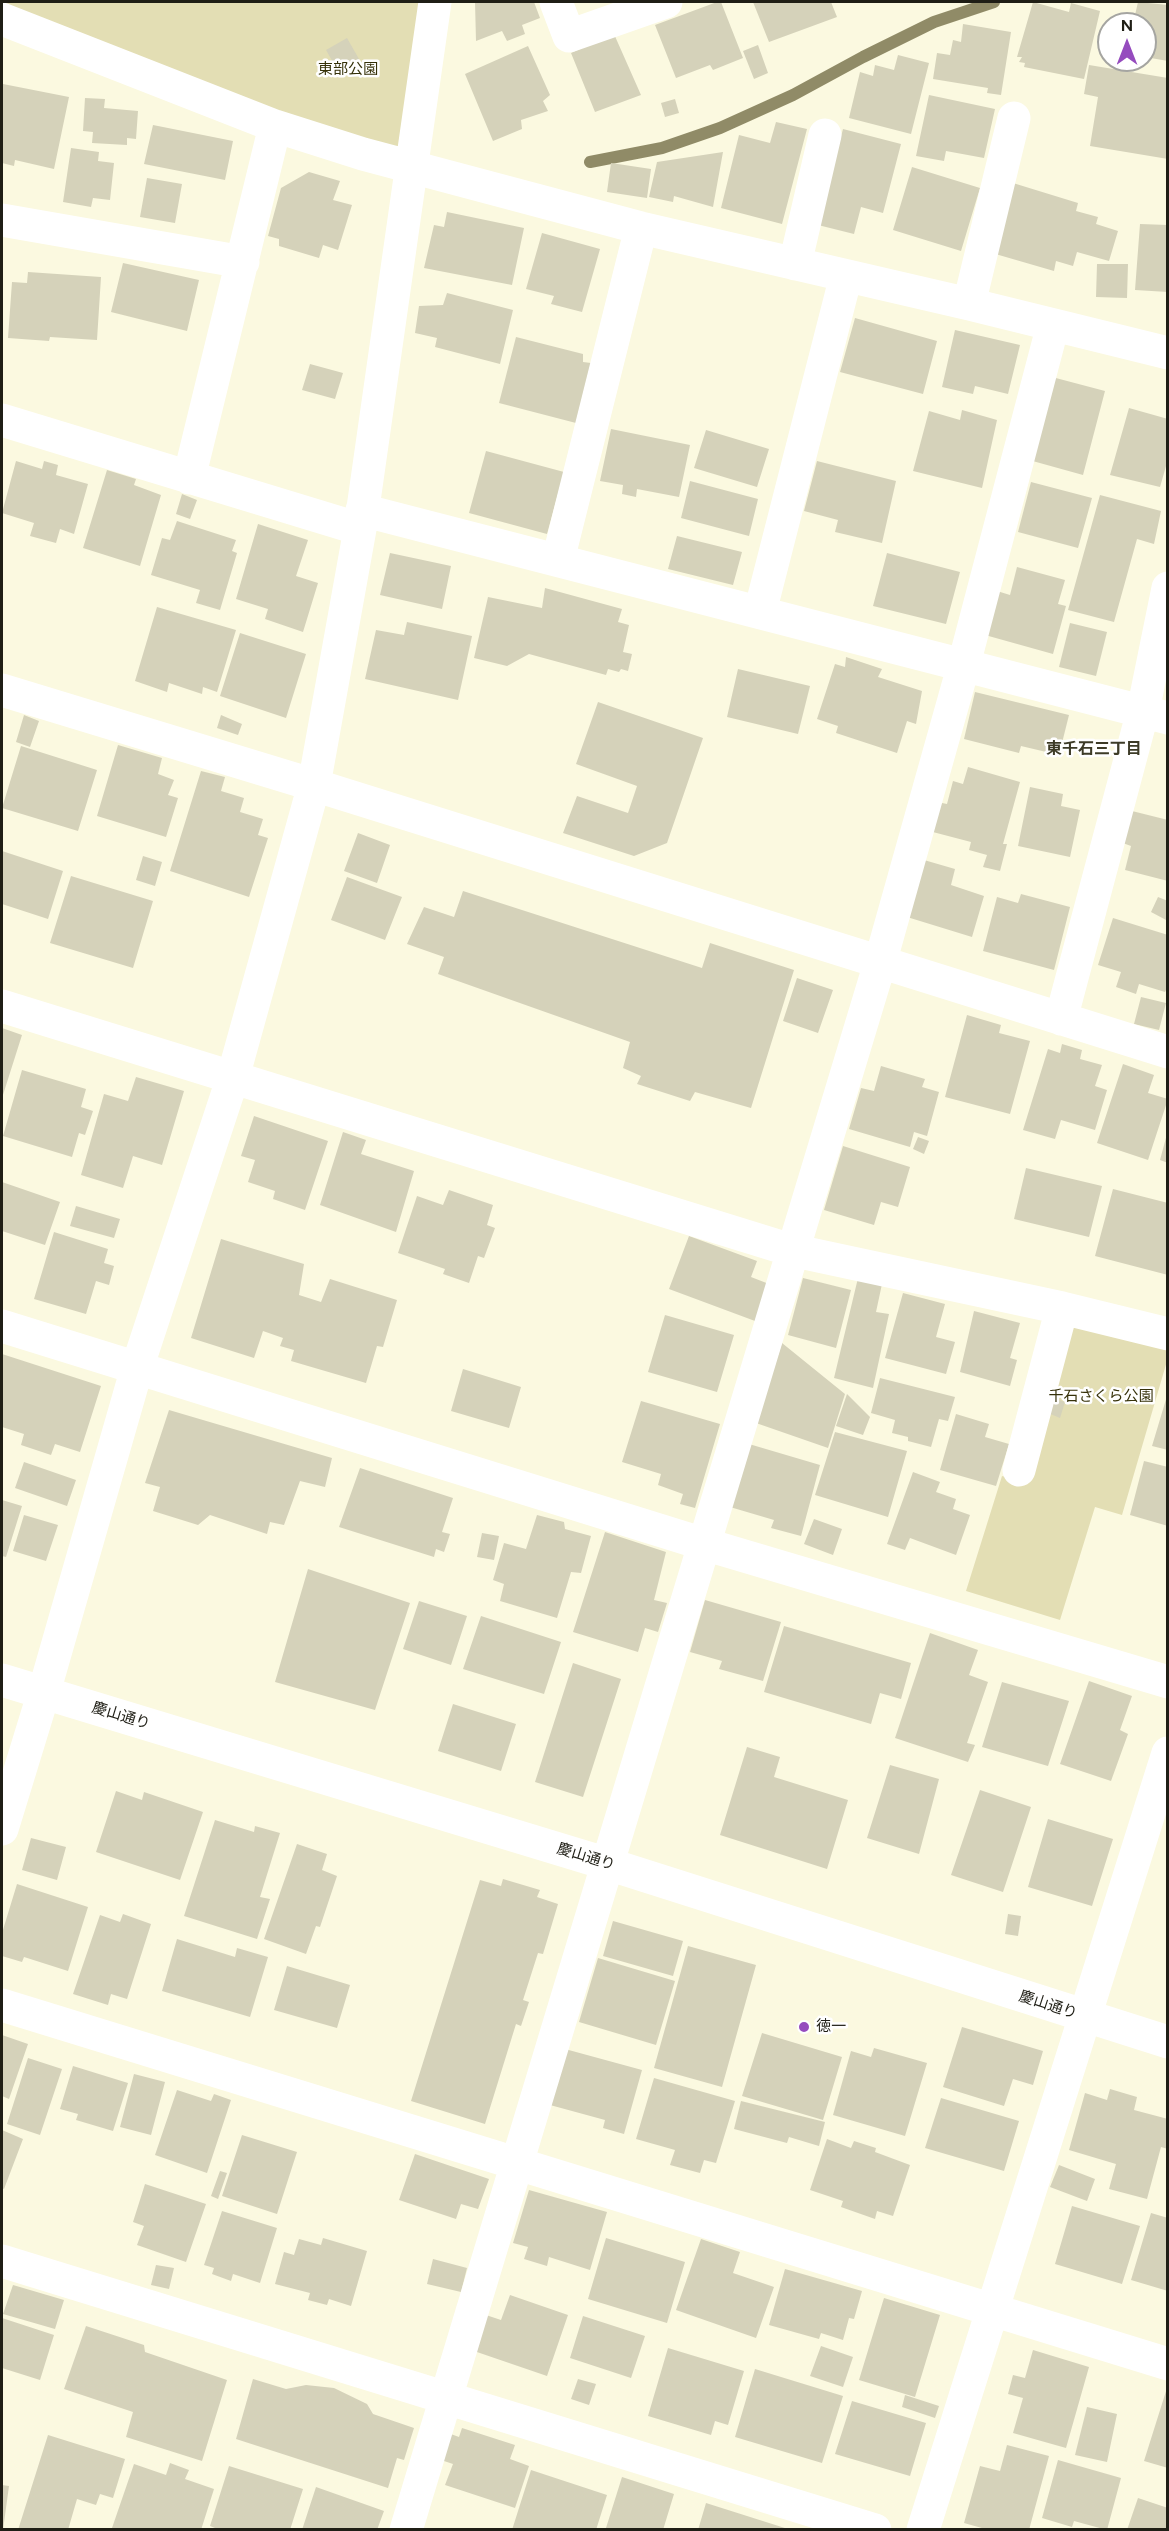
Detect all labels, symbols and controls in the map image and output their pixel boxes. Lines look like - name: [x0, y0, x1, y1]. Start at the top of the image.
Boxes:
- north arrow: [1097, 12, 1157, 72]
- text: N: [1121, 16, 1133, 35]
- park label: 東部公園: [318, 61, 378, 79]
- district label: 東千石三丁目: [1046, 739, 1142, 759]
- park label: 千石さくら公園: [1049, 1388, 1153, 1406]
- street label: 慶山通り: [90, 1699, 152, 1733]
- street label: 慶山通り: [555, 1840, 617, 1874]
- street label: 慶山通り: [1017, 1987, 1079, 2023]
- place label: 徳一: [816, 2018, 846, 2036]
- marker: 徳一: [797, 2020, 811, 2034]

